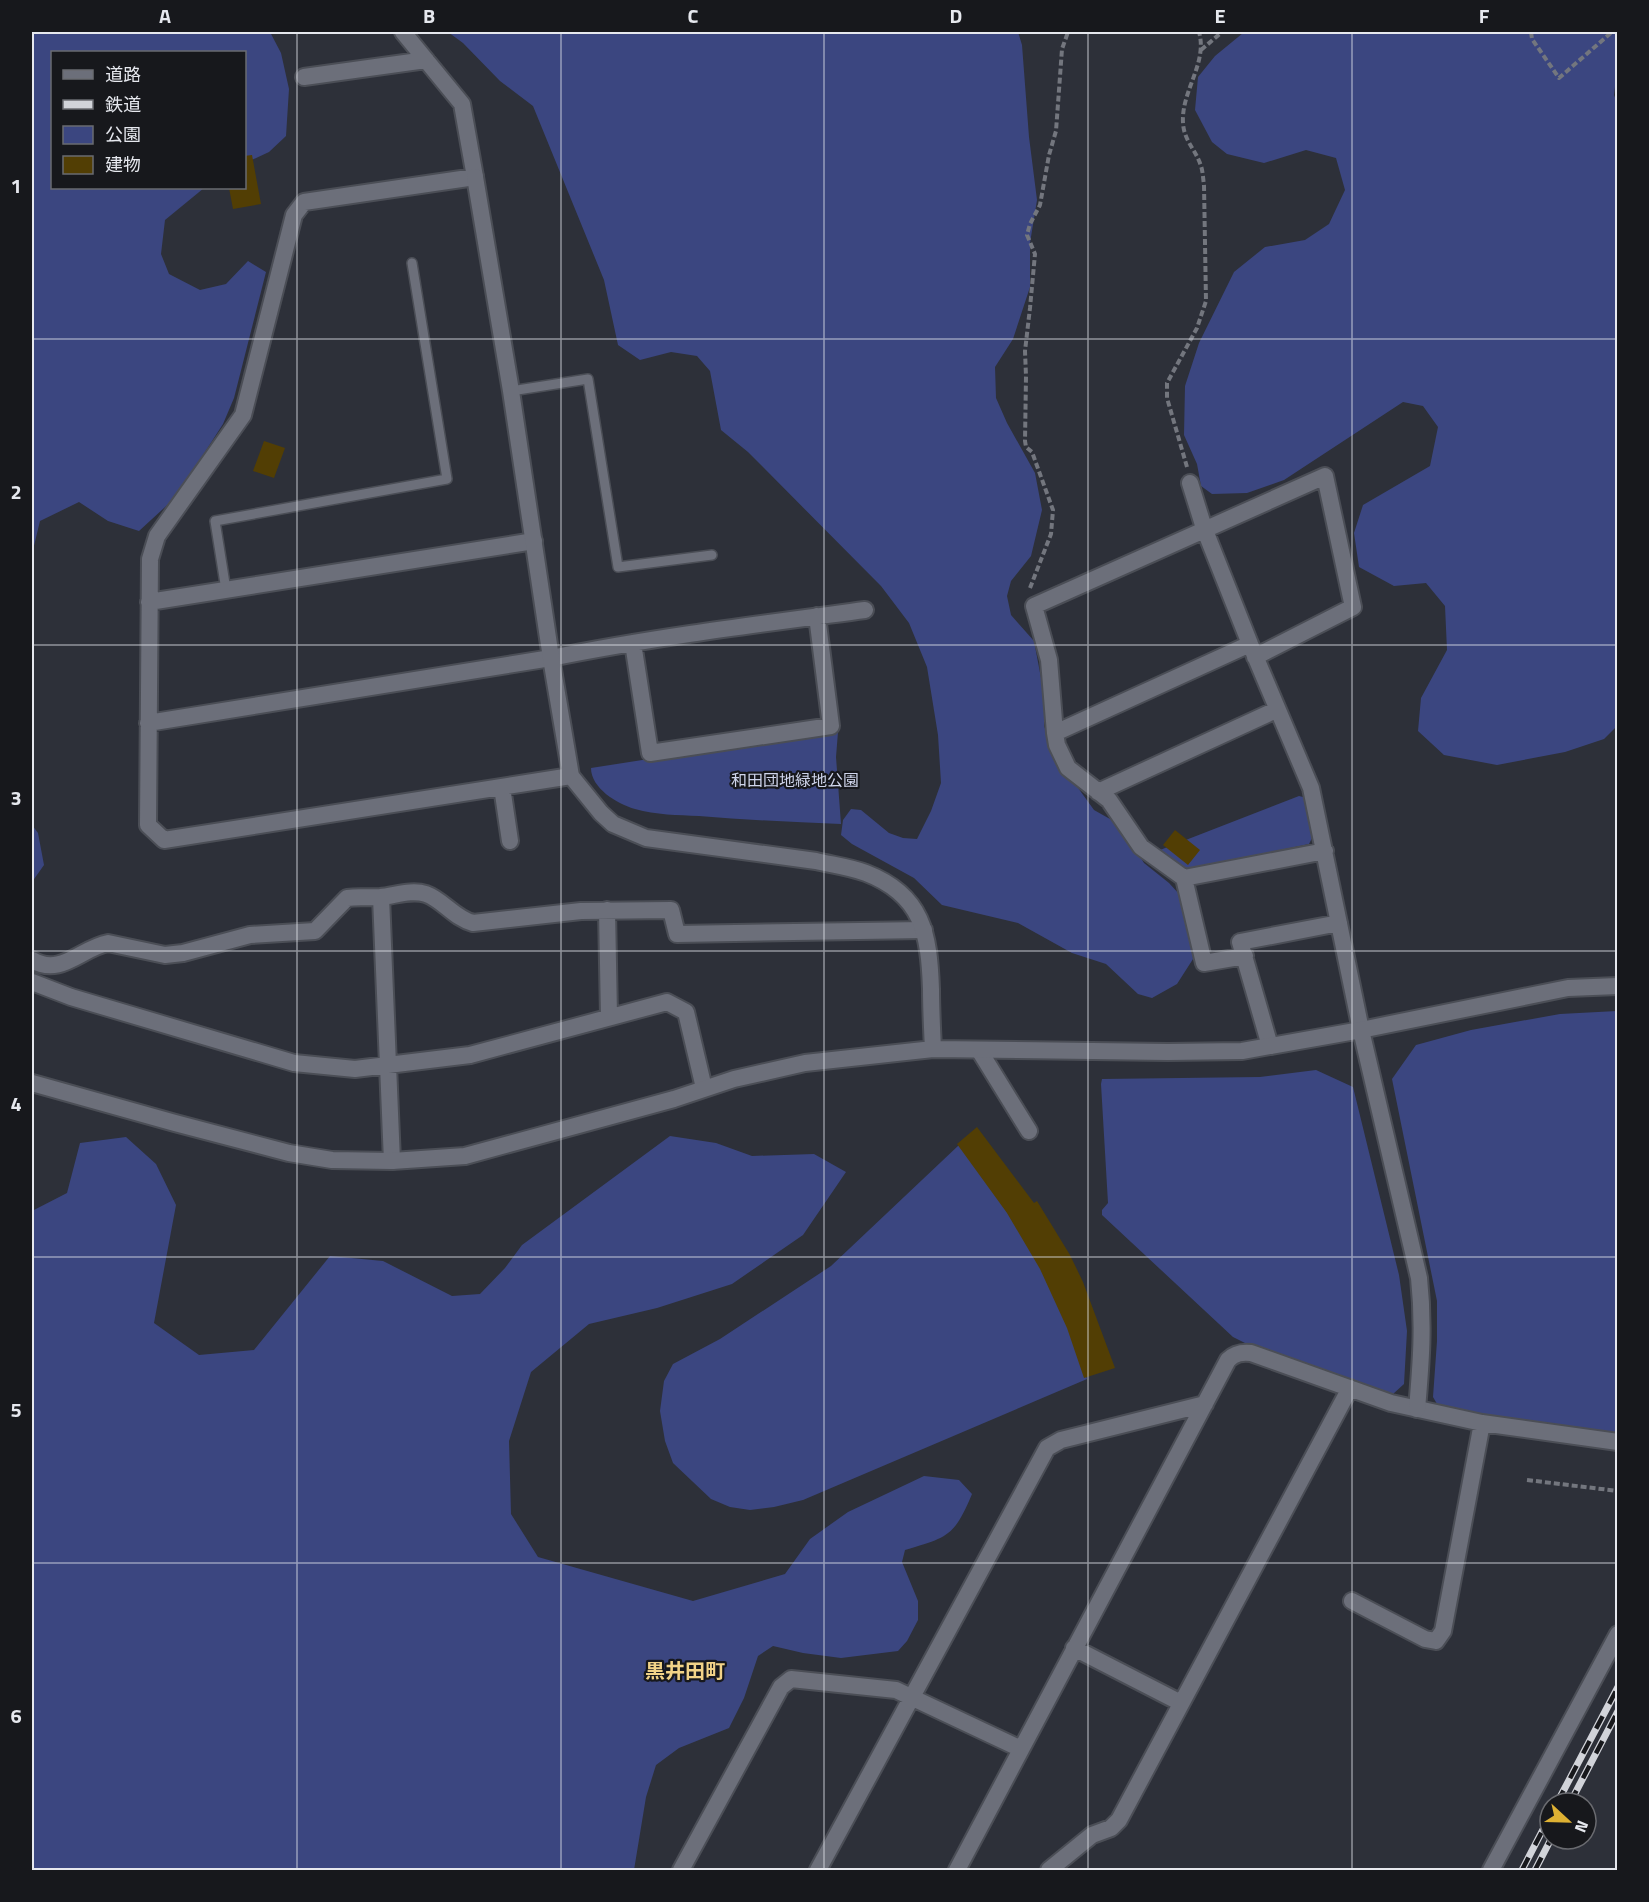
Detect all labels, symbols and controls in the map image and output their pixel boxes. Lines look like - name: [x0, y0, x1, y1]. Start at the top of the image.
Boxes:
- text: A: [159, 0, 171, 31]
- text: B: [423, 0, 435, 31]
- text: C: [688, 0, 699, 31]
- text: D: [950, 0, 962, 31]
- text: E: [1214, 0, 1226, 31]
- text: F: [1479, 0, 1490, 31]
- legend: [51, 51, 246, 189]
- text: 道路: [105, 61, 141, 88]
- text: 鉄道: [105, 91, 141, 118]
- text: 公園: [105, 121, 141, 148]
- text: 建物: [105, 151, 141, 178]
- text: 1: [10, 170, 22, 201]
- text: 2: [10, 476, 22, 507]
- park label: 和田団地緑地公園: [731, 768, 859, 792]
- text: 3: [10, 782, 22, 813]
- text: 4: [10, 1088, 22, 1119]
- text: 5: [10, 1394, 22, 1425]
- district label: 黒井田町: [645, 1655, 725, 1686]
- text: 6: [10, 1700, 22, 1731]
- north arrow: [1538, 1791, 1598, 1851]
- text: N: [1569, 1817, 1595, 1836]

